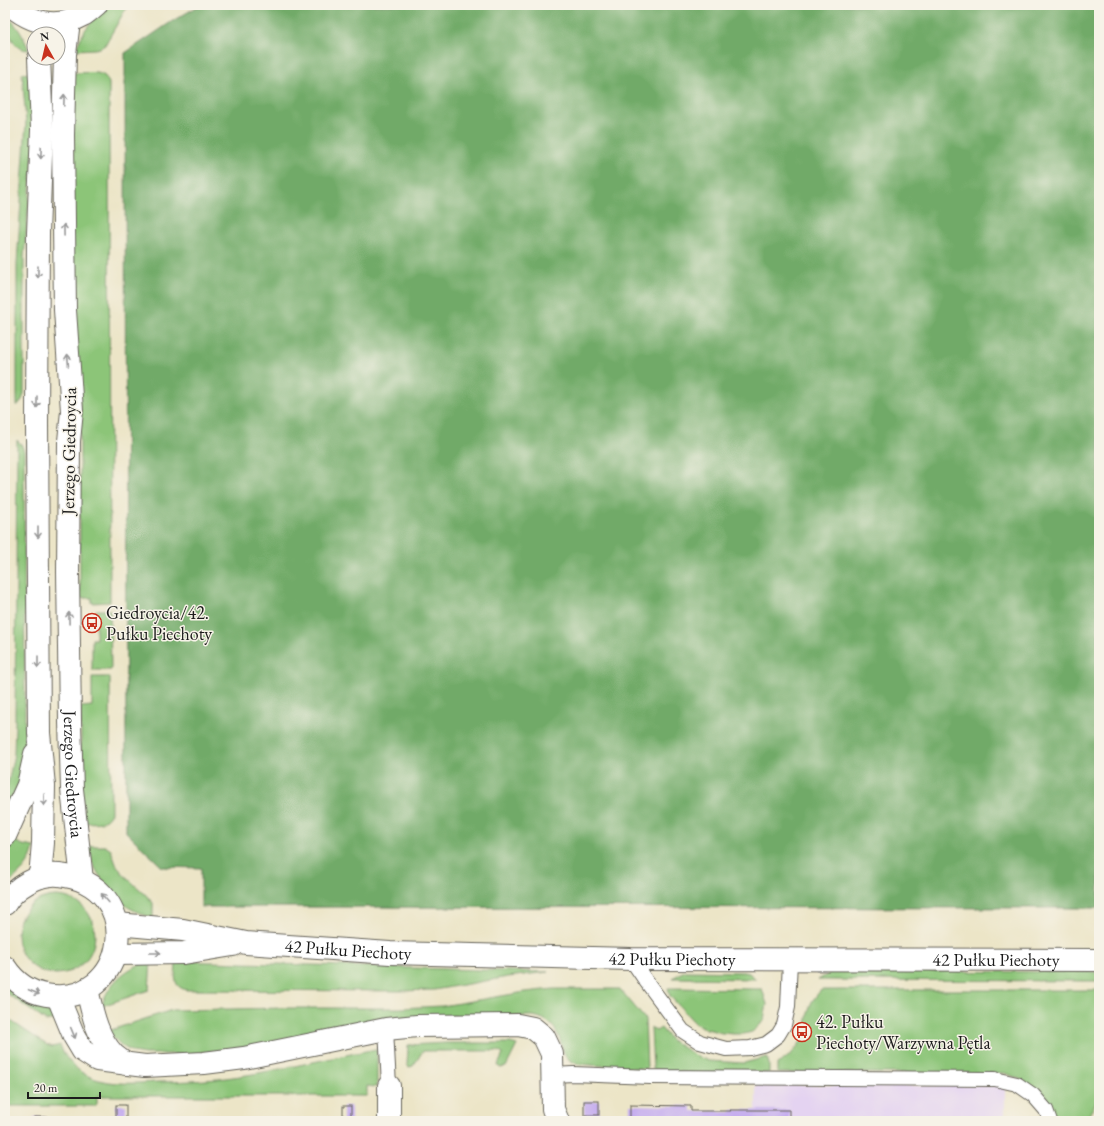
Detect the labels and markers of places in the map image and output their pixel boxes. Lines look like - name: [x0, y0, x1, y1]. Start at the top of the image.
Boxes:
- place label: Giedroycia/42. Pułku Piechoty: [106, 601, 212, 645]
- bus stop icon: Giedroycia/42. Pułku Piechoty: [81, 612, 103, 634]
- place label: 42. Pułku Piechoty/Warzywna Pętla: [816, 1010, 991, 1054]
- bus stop icon: 42. Pułku Piechoty/Warzywna Pętla: [791, 1021, 813, 1043]

